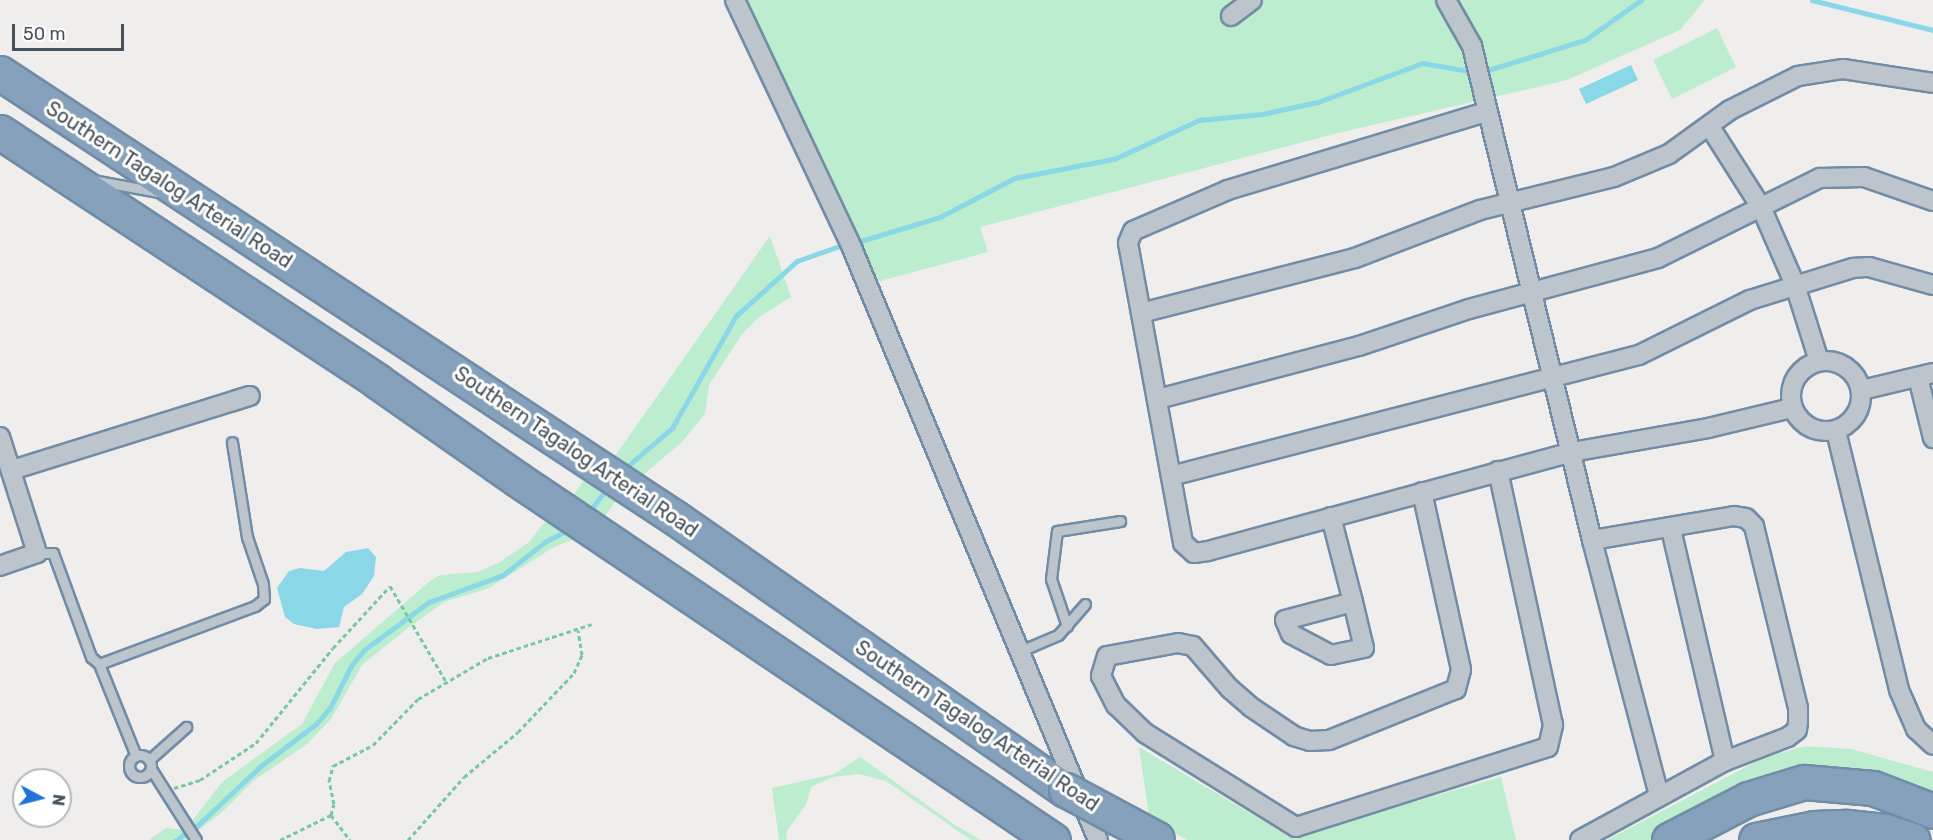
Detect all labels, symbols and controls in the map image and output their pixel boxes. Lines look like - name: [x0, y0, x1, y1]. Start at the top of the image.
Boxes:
- scale bar: [15, 12, 128, 50]
- text: 50 m: [23, 23, 66, 45]
- street label: Southern Tagalog Arterial Road: [41, 96, 297, 274]
- street label: Southern Tagalog Arterial Road: [449, 361, 703, 543]
- street label: Southern Tagalog Arterial Road: [850, 635, 1104, 817]
- north arrow: [12, 768, 72, 828]
- text: N: [48, 793, 69, 807]

